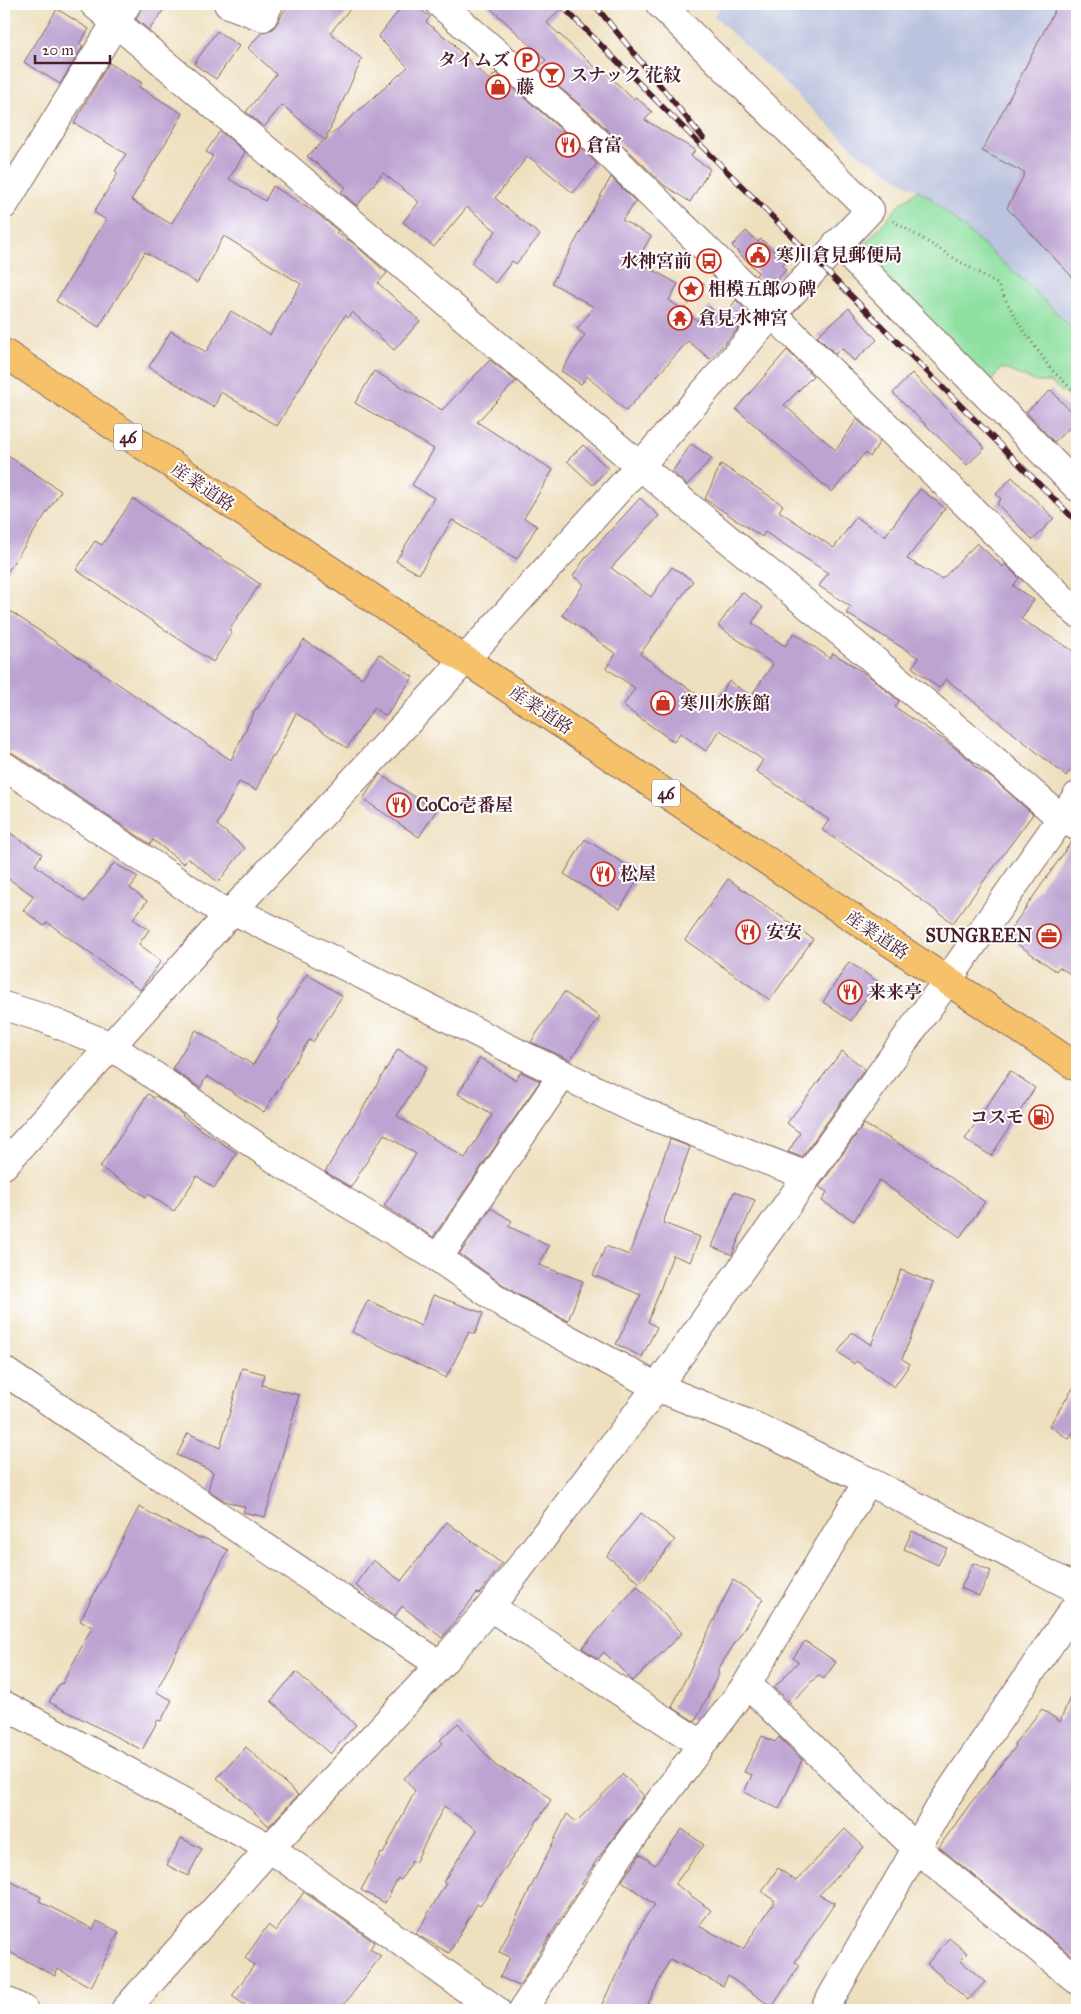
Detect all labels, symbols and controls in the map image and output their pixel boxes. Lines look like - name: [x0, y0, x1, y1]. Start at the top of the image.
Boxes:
- scale bar: [35, 32, 110, 64]
- text: 20 m: [42, 41, 74, 59]
- parking icon: タイムズ: [514, 47, 540, 73]
- place label: タイムズ: [438, 49, 510, 71]
- bar icon: スナック 花紋: [539, 62, 565, 88]
- place label: スナック 花紋: [570, 64, 681, 86]
- shop icon: 藤: [485, 74, 511, 100]
- place label: 藤: [516, 76, 534, 98]
- restaurant icon: 倉富: [555, 132, 581, 158]
- place label: 倉富: [586, 134, 622, 156]
- public building icon: 寒川倉見郵便局: [745, 242, 771, 268]
- place label: 寒川倉見郵便局: [776, 244, 902, 266]
- bus stop icon: 水神宮前: [696, 248, 722, 274]
- place label: 水神宮前: [620, 250, 692, 272]
- place icon: 相模五郎の碑: [678, 276, 704, 302]
- place label: 相模五郎の碑: [708, 278, 816, 300]
- temple icon: 倉見水神宮: [667, 305, 693, 331]
- place label: 倉見水神宮: [698, 307, 788, 329]
- road number: 46: [114, 424, 142, 451]
- street label: 産業道路: [167, 458, 239, 516]
- street label: 産業道路: [505, 681, 577, 739]
- shop icon: 寒川水族館: [650, 690, 676, 716]
- place label: 寒川水族館: [680, 692, 770, 714]
- road number: 46: [652, 780, 680, 806]
- restaurant icon: CoCo壱番屋: [386, 792, 412, 818]
- place label: CoCo壱番屋: [416, 794, 513, 816]
- restaurant icon: 松屋: [590, 861, 616, 887]
- place label: 松屋: [620, 863, 656, 885]
- street label: 産業道路: [841, 906, 913, 964]
- restaurant icon: 安安: [735, 919, 761, 945]
- place label: 安安: [766, 921, 802, 943]
- office icon: SUNGREEN: [1036, 923, 1062, 949]
- place label: SUNGREEN: [925, 925, 1033, 947]
- restaurant icon: 来来亭: [837, 979, 863, 1005]
- place label: 来来亭: [868, 981, 922, 1003]
- fuel station icon: コスモ: [1028, 1104, 1054, 1130]
- place label: コスモ: [970, 1106, 1024, 1128]

